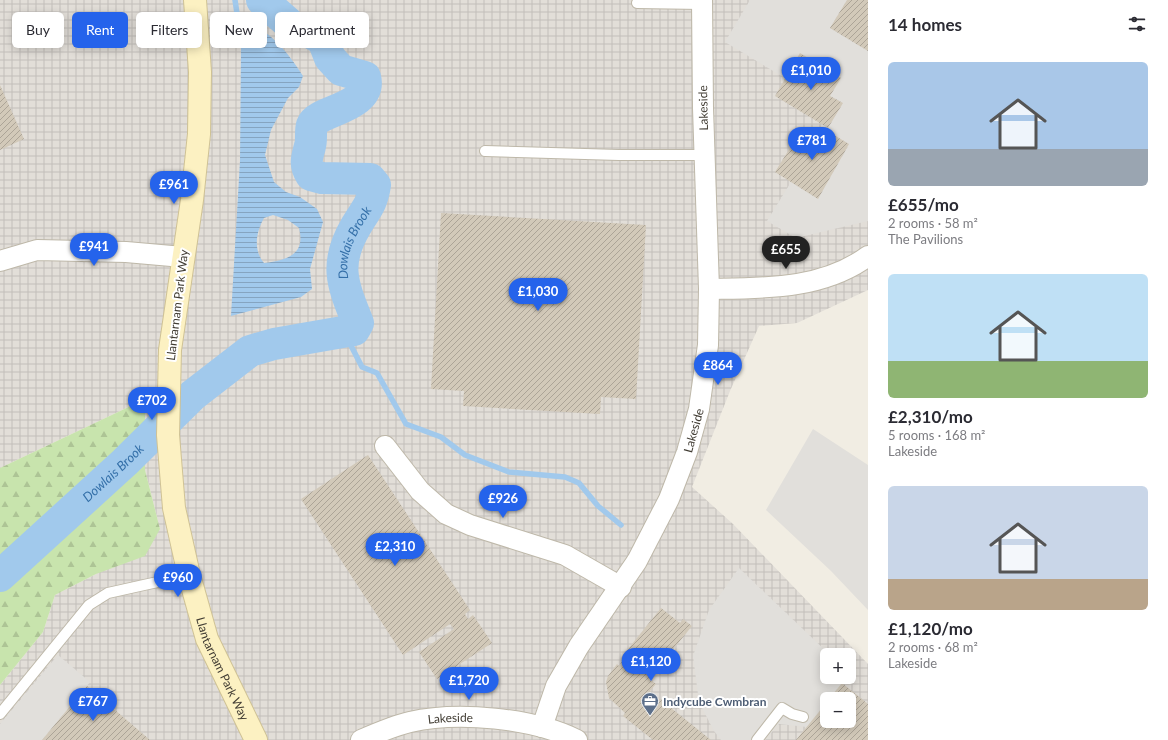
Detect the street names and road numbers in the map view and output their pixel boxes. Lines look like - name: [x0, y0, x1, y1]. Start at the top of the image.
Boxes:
- street label: Lakeside: [695, 85, 711, 131]
- street label: Llantarnam Park Way: [163, 248, 191, 361]
- street label: Lakeside: [680, 406, 706, 454]
- street label: Llantarnam Park Way: [194, 615, 253, 723]
- street label: Lakeside: [427, 709, 473, 726]

